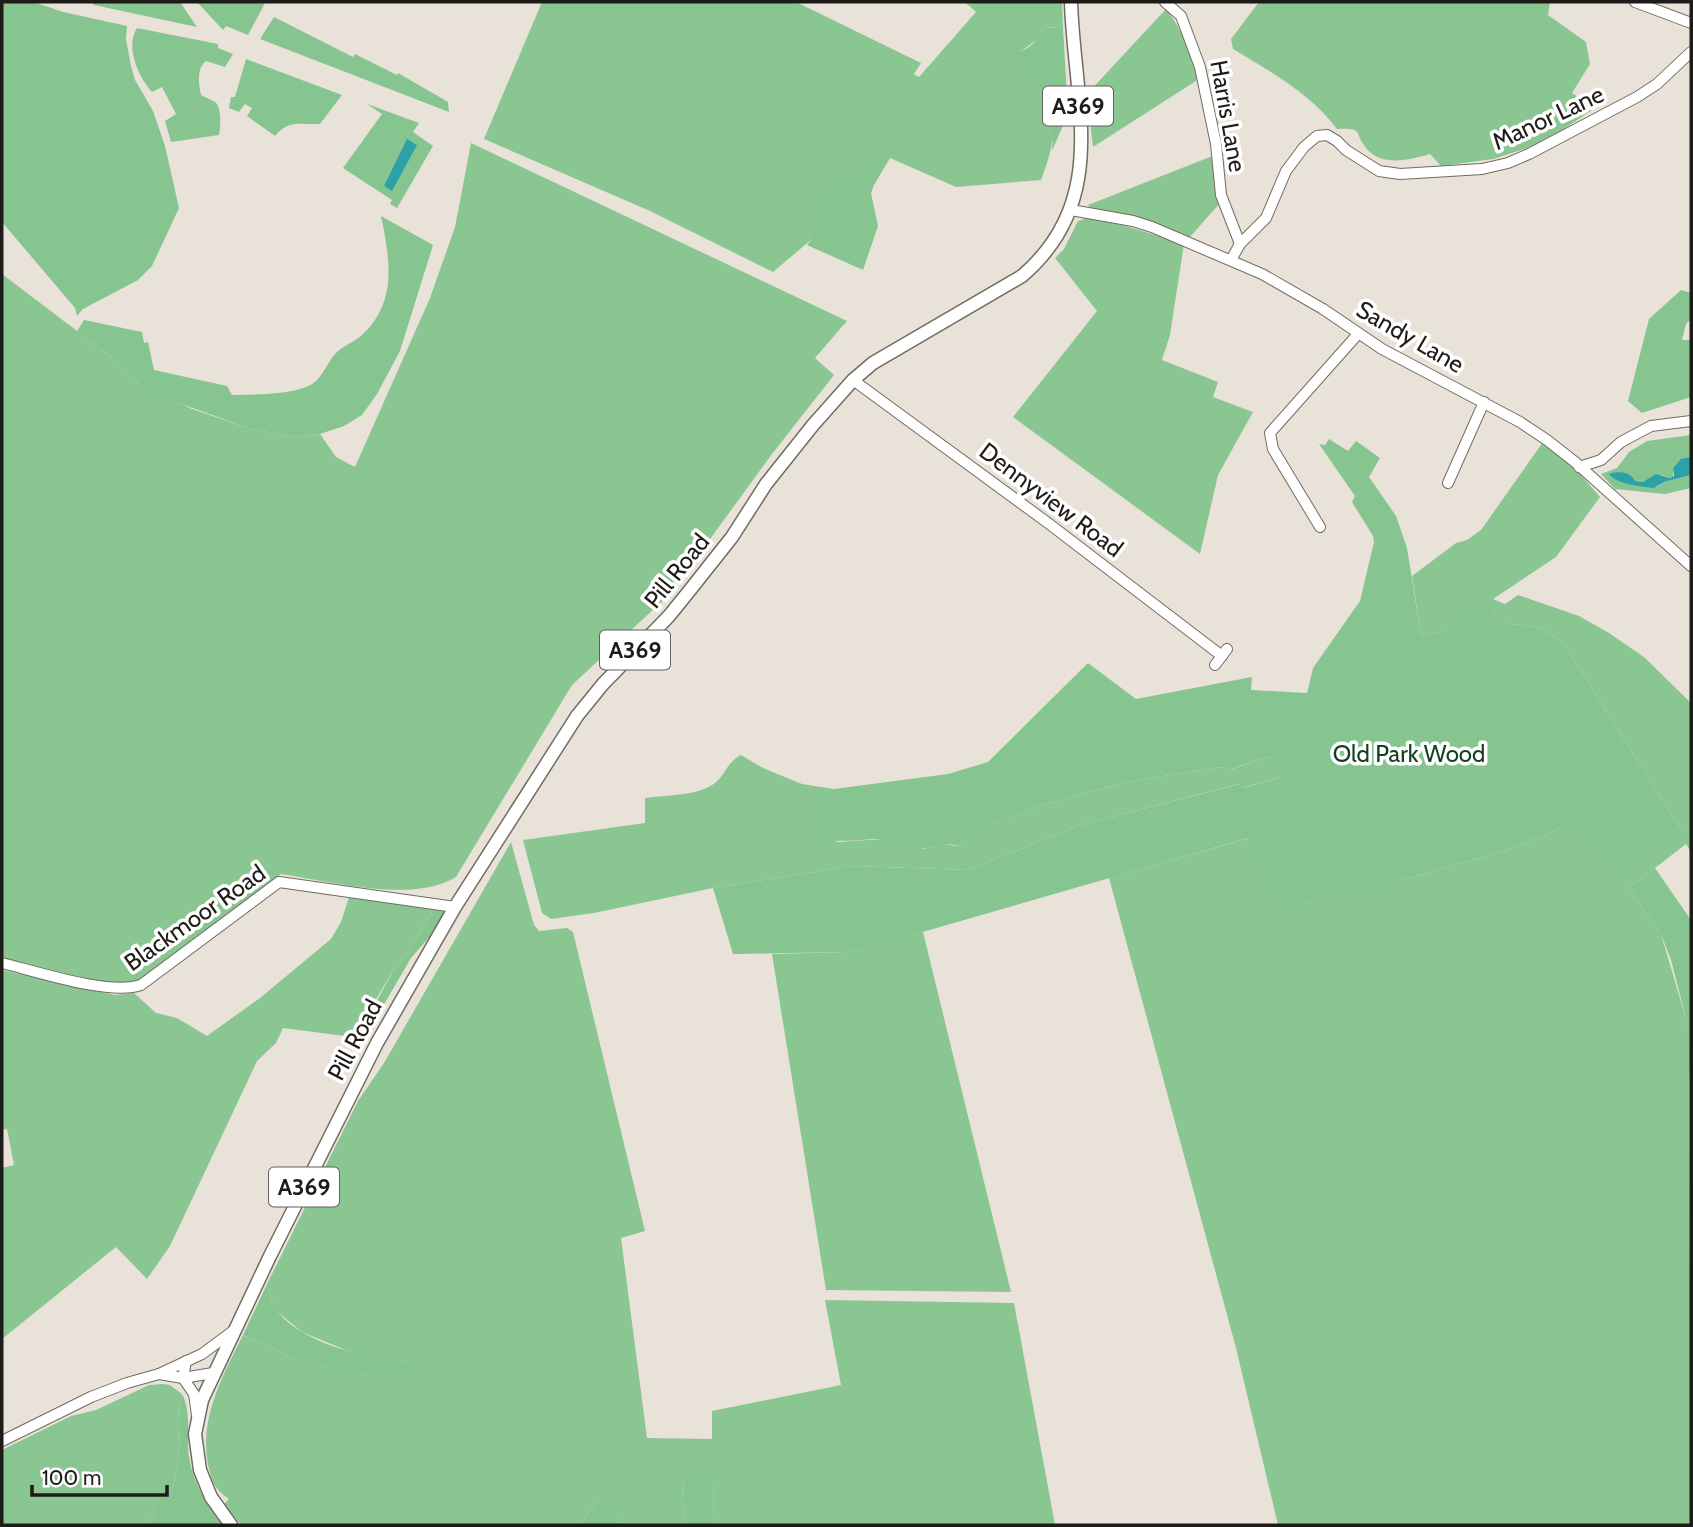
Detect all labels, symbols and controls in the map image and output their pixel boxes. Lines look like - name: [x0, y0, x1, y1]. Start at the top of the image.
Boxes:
- street label: Harris Lane: [1204, 58, 1253, 174]
- street label: Manor Lane: [1487, 79, 1608, 156]
- road number: A369: [1043, 86, 1113, 125]
- street label: Sandy Lane: [1351, 294, 1469, 379]
- street label: Dennyview Road: [974, 436, 1129, 563]
- street label: Pill Road: [638, 528, 715, 614]
- road number: A369: [600, 630, 670, 670]
- park label: Old Park Wood: [1333, 739, 1485, 768]
- street label: Blackmoor Road: [119, 858, 271, 977]
- street label: Pill Road: [321, 994, 388, 1085]
- road number: A369: [269, 1168, 339, 1206]
- scale bar: [32, 1454, 166, 1498]
- text: 100 m: [42, 1465, 101, 1490]

